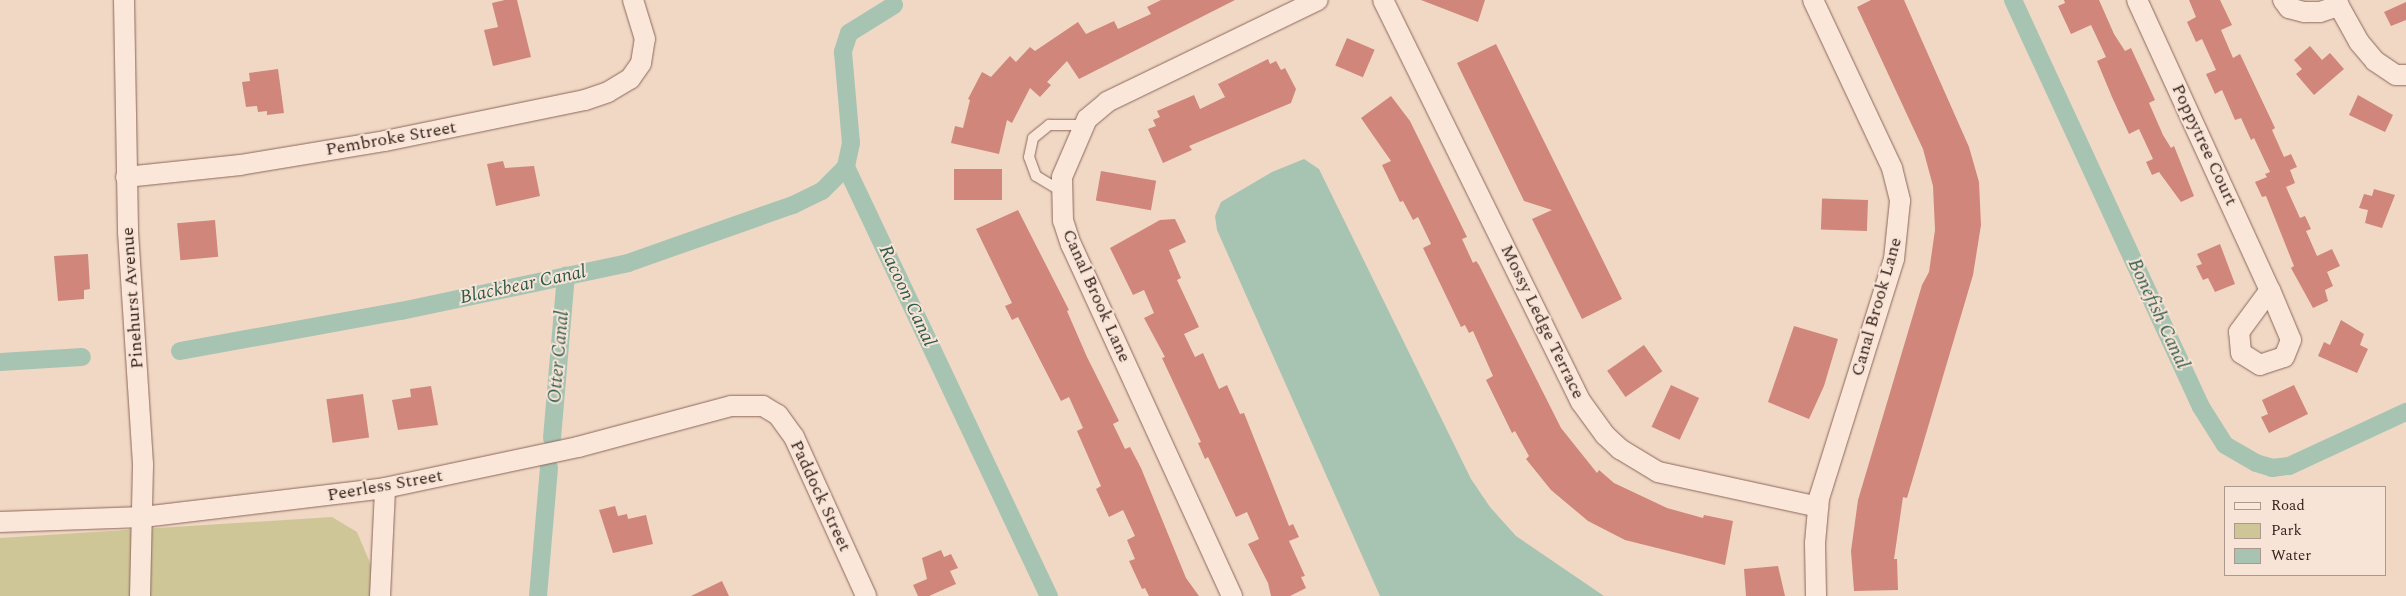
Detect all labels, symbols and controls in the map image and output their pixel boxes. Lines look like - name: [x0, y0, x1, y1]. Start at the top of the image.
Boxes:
- street label: Poppytree Court: [2166, 81, 2242, 209]
- street label: Pembroke Street: [324, 117, 458, 161]
- street label: Pinehurst Avenue: [117, 226, 149, 370]
- street label: Canal Brook Lane: [1057, 226, 1135, 366]
- street label: Canal Brook Lane: [1847, 235, 1907, 379]
- street label: Mossy Ledge Terrace: [1495, 241, 1589, 403]
- water label: Racoon Canal: [874, 242, 940, 350]
- water label: Bonefish Canal: [2122, 255, 2194, 373]
- water label: Blackbear Canal: [458, 261, 588, 309]
- water label: Otter Canal: [544, 310, 574, 404]
- street label: Paddock Street: [785, 437, 855, 555]
- street label: Peerless Street: [326, 465, 444, 507]
- legend: [2224, 486, 2386, 576]
- text: Road: [2271, 494, 2305, 517]
- text: Park: [2271, 519, 2302, 542]
- text: Water: [2271, 544, 2311, 567]

